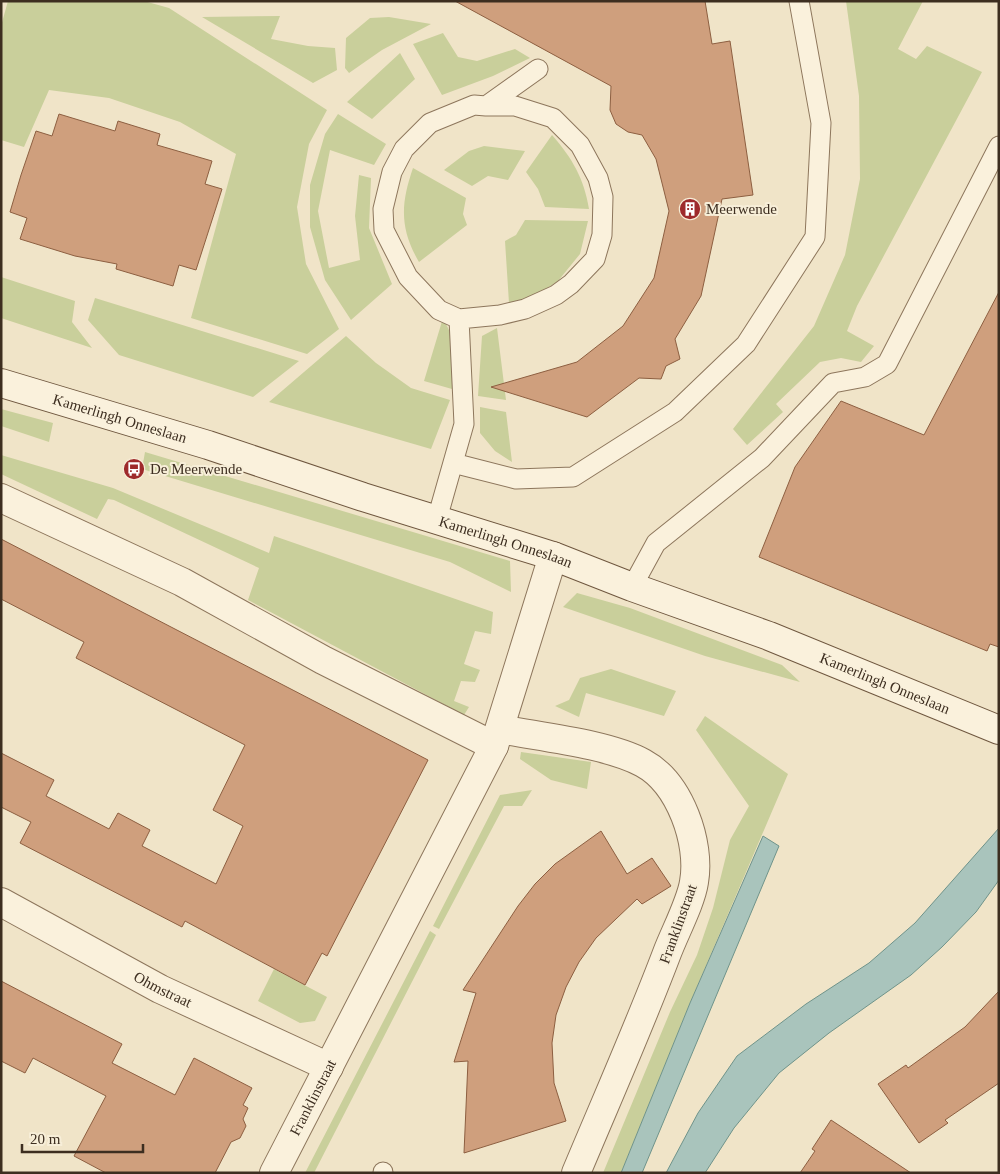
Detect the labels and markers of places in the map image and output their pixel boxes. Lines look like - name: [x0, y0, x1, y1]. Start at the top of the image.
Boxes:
- building icon: Meerwende: [678, 197, 702, 221]
- place label: Meerwende: [706, 201, 777, 217]
- bus stop icon: De Meerwende: [122, 457, 146, 481]
- place label: De Meerwende: [150, 461, 242, 477]

